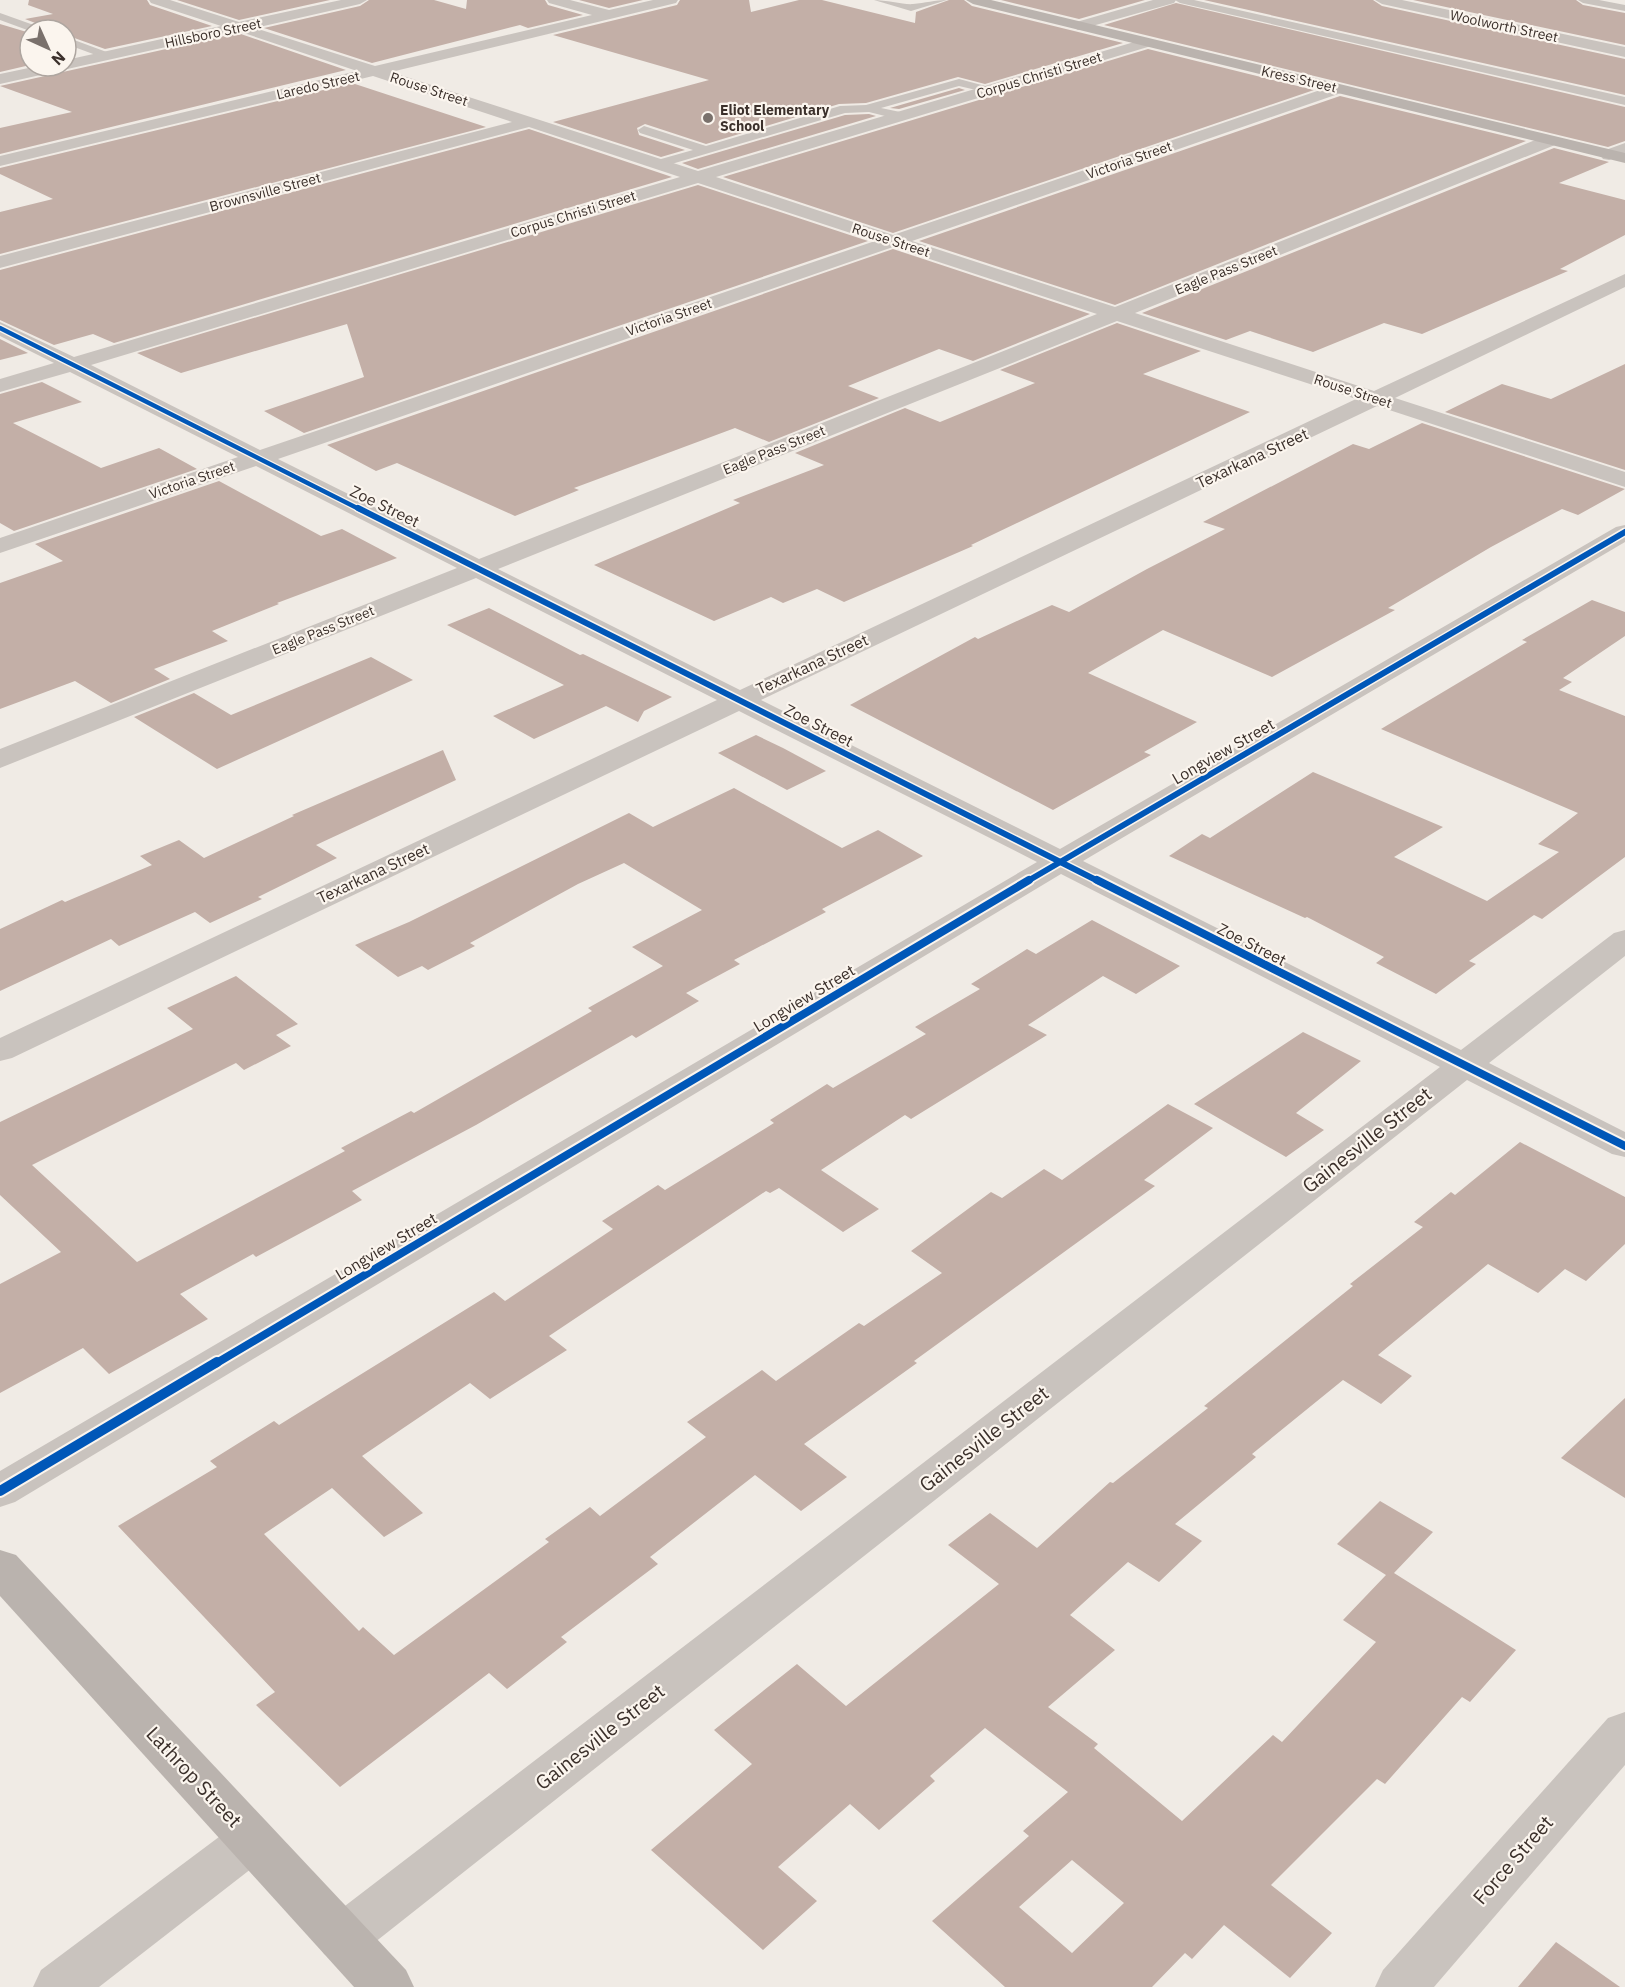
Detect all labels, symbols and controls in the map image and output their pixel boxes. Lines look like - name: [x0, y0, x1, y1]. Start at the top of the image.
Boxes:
- street label: Woolworth Street: [1448, 6, 1560, 46]
- street label: Hillsboro Street: [163, 14, 263, 52]
- north arrow: [18, 18, 78, 78]
- text: N: [47, 47, 70, 70]
- street label: Corpus Christi Street: [974, 47, 1104, 103]
- street label: Kress Street: [1260, 62, 1338, 96]
- street label: Laredo Street: [275, 67, 361, 103]
- street label: Rouse Street: [388, 68, 470, 110]
- place label: Eliot Elementary School: [720, 101, 830, 135]
- marker: Eliot Elementary School: [701, 111, 715, 125]
- street label: Victoria Street: [1084, 137, 1174, 183]
- street label: Brownsville Street: [207, 168, 323, 216]
- street label: Corpus Christi Street: [508, 186, 638, 242]
- street label: Rouse Street: [850, 219, 932, 261]
- street label: Eagle Pass Street: [1172, 241, 1280, 299]
- street label: Victoria Street: [624, 294, 714, 340]
- street label: Rouse Street: [1312, 370, 1394, 412]
- street label: Eagle Pass Street: [720, 421, 828, 479]
- street label: Texarkana Street: [1193, 423, 1311, 493]
- street label: Victoria Street: [147, 457, 237, 503]
- street label: Zoe Street: [347, 481, 423, 531]
- street label: Eagle Pass Street: [269, 601, 377, 659]
- street label: Texarkana Street: [753, 629, 871, 699]
- street label: Zoe Street: [781, 699, 857, 751]
- street label: Longview Street: [1168, 714, 1278, 788]
- street label: Texarkana Street: [314, 838, 432, 908]
- street label: Zoe Street: [1214, 918, 1290, 970]
- street label: Longview Street: [750, 960, 858, 1036]
- street label: Gainesville Street: [1296, 1080, 1437, 1199]
- street label: Longview Street: [332, 1208, 440, 1284]
- street label: Gainesville Street: [913, 1379, 1054, 1498]
- street label: Gainesville Street: [529, 1677, 670, 1796]
- street label: Lathrop Street: [141, 1720, 248, 1833]
- street label: Force Street: [1466, 1809, 1559, 1910]

